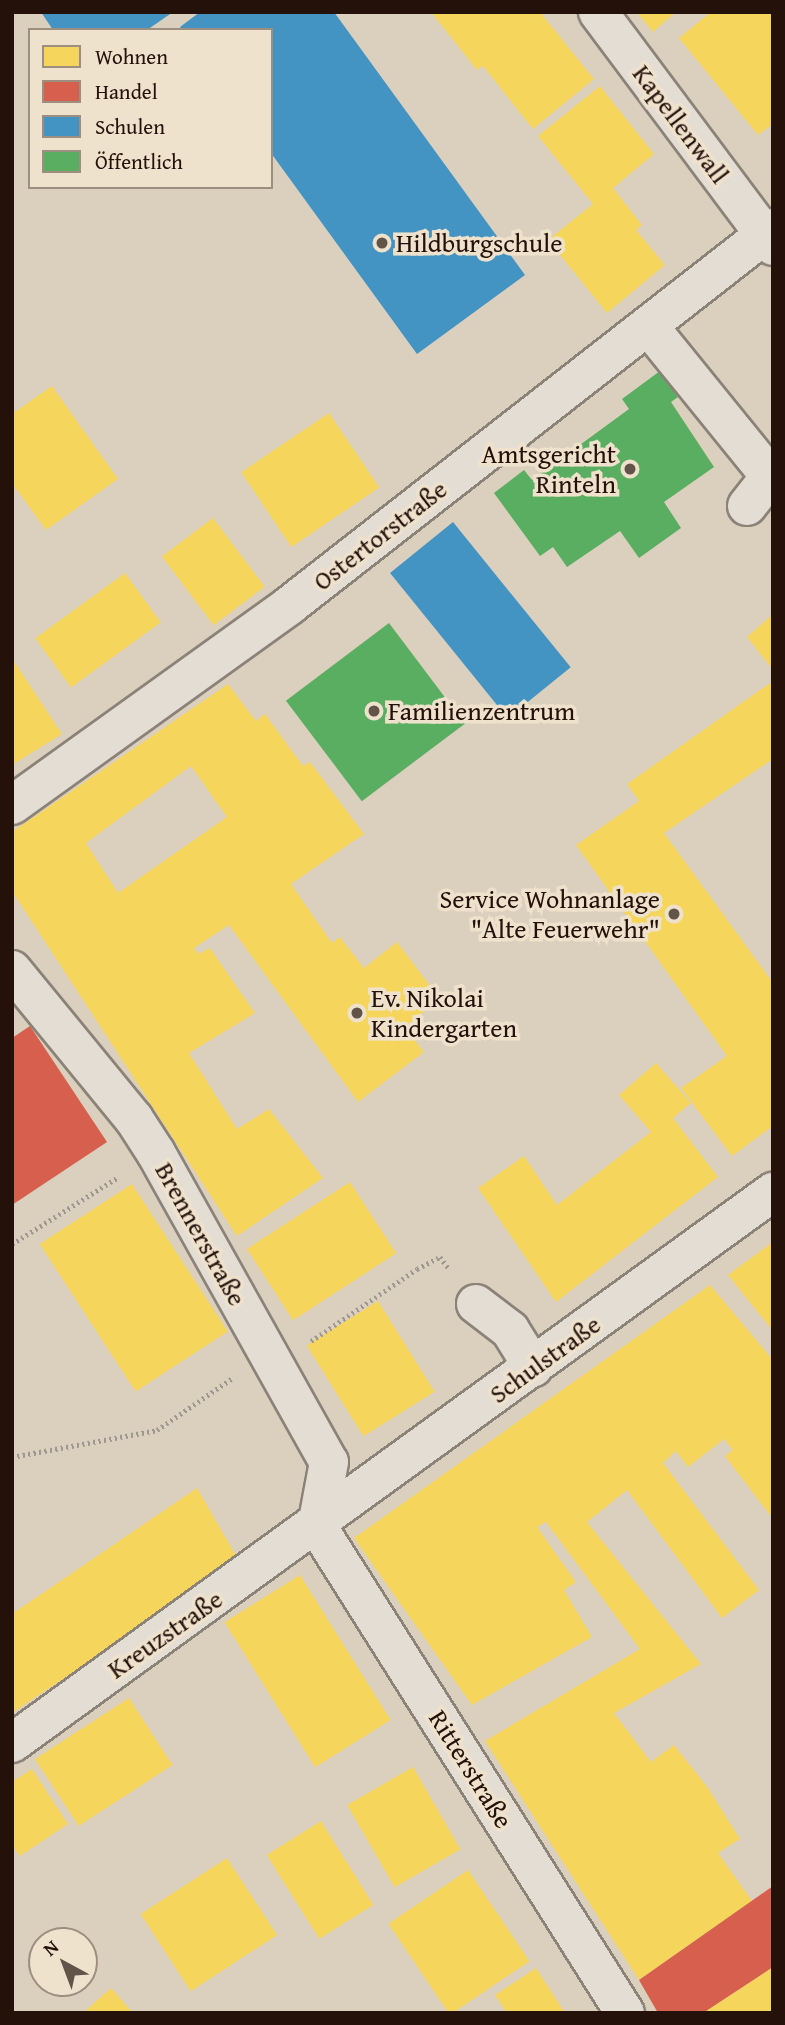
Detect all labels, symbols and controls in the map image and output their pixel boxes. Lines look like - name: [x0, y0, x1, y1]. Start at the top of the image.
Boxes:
- legend: [28, 28, 273, 189]
- text: Wohnen: [95, 41, 168, 72]
- street label: Kapellenwall: [626, 59, 736, 189]
- text: Handel: [95, 76, 158, 107]
- text: Schulen: [95, 111, 165, 142]
- text: Öffentlich: [95, 146, 183, 177]
- place label: Hildburgschule: [396, 227, 563, 259]
- marker: Hildburgschule: [374, 235, 390, 251]
- place label: Amtsgericht Rinteln: [481, 438, 616, 500]
- marker: Amtsgericht Rinteln: [622, 461, 638, 477]
- street label: Ostertorstraße: [307, 473, 453, 597]
- place label: Familienzentrum: [388, 695, 575, 727]
- marker: Familienzentrum: [366, 703, 382, 719]
- place label: Service Wohnanlage "Alte Feuerwehr": [440, 883, 660, 944]
- marker: Service Wohnanlage "Alte Feuerwehr": [666, 906, 682, 922]
- place label: Ev. Nikolai Kindergarten: [371, 982, 517, 1044]
- marker: Ev. Nikolai Kindergarten: [349, 1005, 365, 1021]
- street label: Brennerstraße: [149, 1157, 253, 1311]
- street label: Schulstraße: [483, 1308, 607, 1410]
- street label: Kreuzstraße: [102, 1583, 228, 1685]
- street label: Ritterstraße: [422, 1704, 520, 1834]
- north arrow: [28, 1927, 98, 1997]
- text: N: [37, 1933, 65, 1962]

